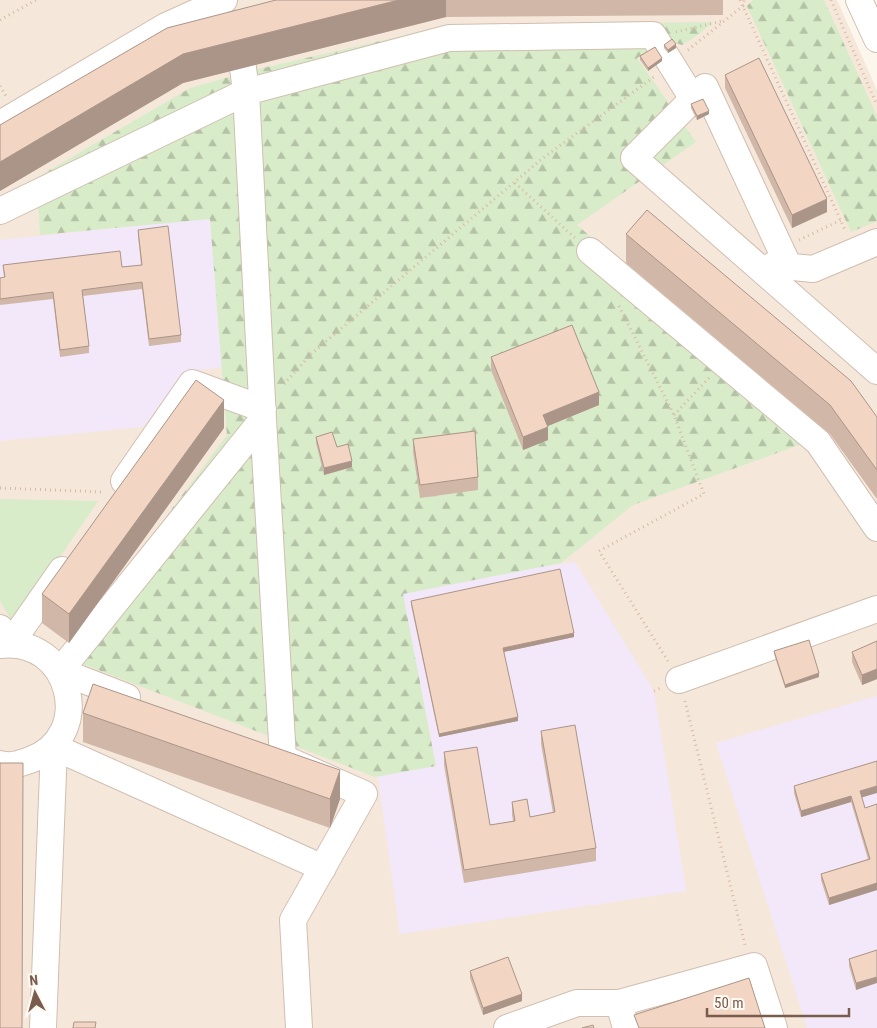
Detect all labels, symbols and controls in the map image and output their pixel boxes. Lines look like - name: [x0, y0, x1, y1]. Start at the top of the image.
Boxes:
- north arrow: [10, 968, 60, 1018]
- text: N: [29, 972, 39, 988]
- scale bar: [707, 986, 850, 1018]
- text: 50 m: [714, 994, 744, 1012]

